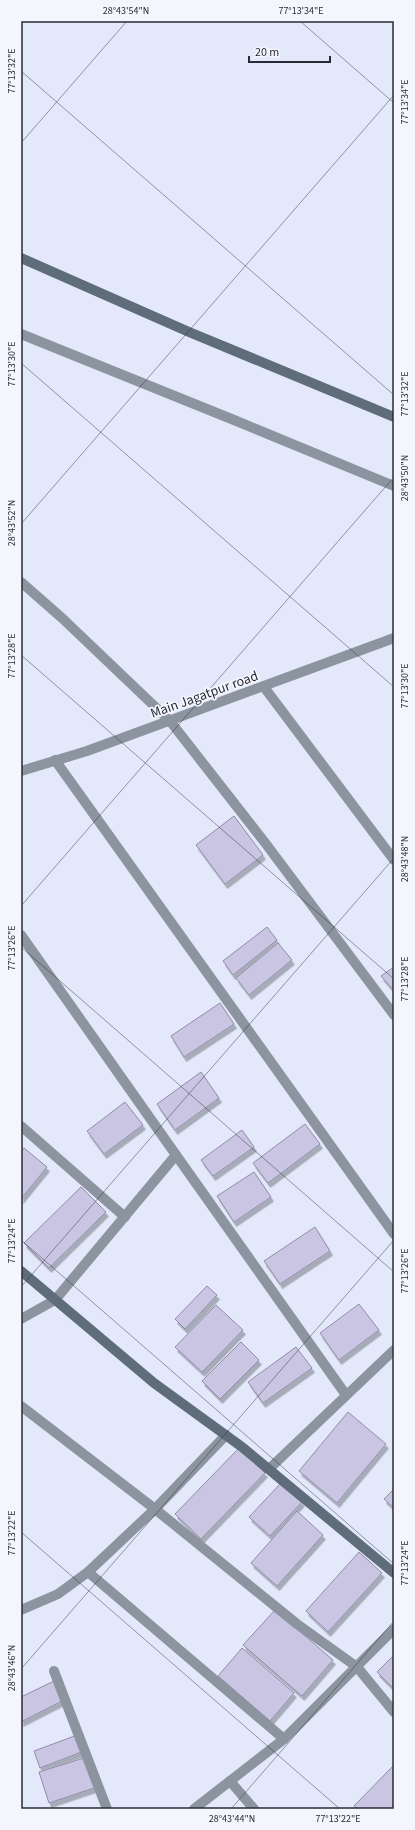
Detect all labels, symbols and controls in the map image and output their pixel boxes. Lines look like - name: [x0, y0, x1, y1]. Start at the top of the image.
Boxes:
- text: 28°43'54"N: [103, 4, 149, 18]
- text: 77°13'34"E: [278, 4, 324, 18]
- scale bar: [249, 38, 330, 64]
- text: 20 m: [255, 44, 279, 61]
- text: 77°13'32"E: [5, 48, 19, 94]
- text: 77°13'34"E: [398, 79, 412, 125]
- text: 77°13'30"E: [5, 341, 19, 387]
- text: 77°13'32"E: [398, 371, 412, 417]
- text: 28°43'50"N: [398, 455, 412, 501]
- text: 28°43'52"N: [5, 500, 19, 546]
- text: 77°13'28"E: [5, 633, 19, 679]
- text: 77°13'30"E: [398, 663, 412, 709]
- street label: Main Jagatpur road: [148, 666, 261, 724]
- text: 28°43'48"N: [398, 836, 412, 882]
- text: 77°13'26"E: [5, 925, 19, 971]
- text: 77°13'28"E: [398, 956, 412, 1002]
- text: 77°13'24"E: [5, 1218, 19, 1264]
- text: 77°13'26"E: [398, 1248, 412, 1294]
- text: 77°13'22"E: [5, 1510, 19, 1556]
- text: 77°13'24"E: [398, 1540, 412, 1586]
- text: 28°43'46"N: [5, 1645, 19, 1691]
- text: 28°43'44"N: [209, 1812, 255, 1826]
- text: 77°13'22"E: [315, 1812, 361, 1826]

